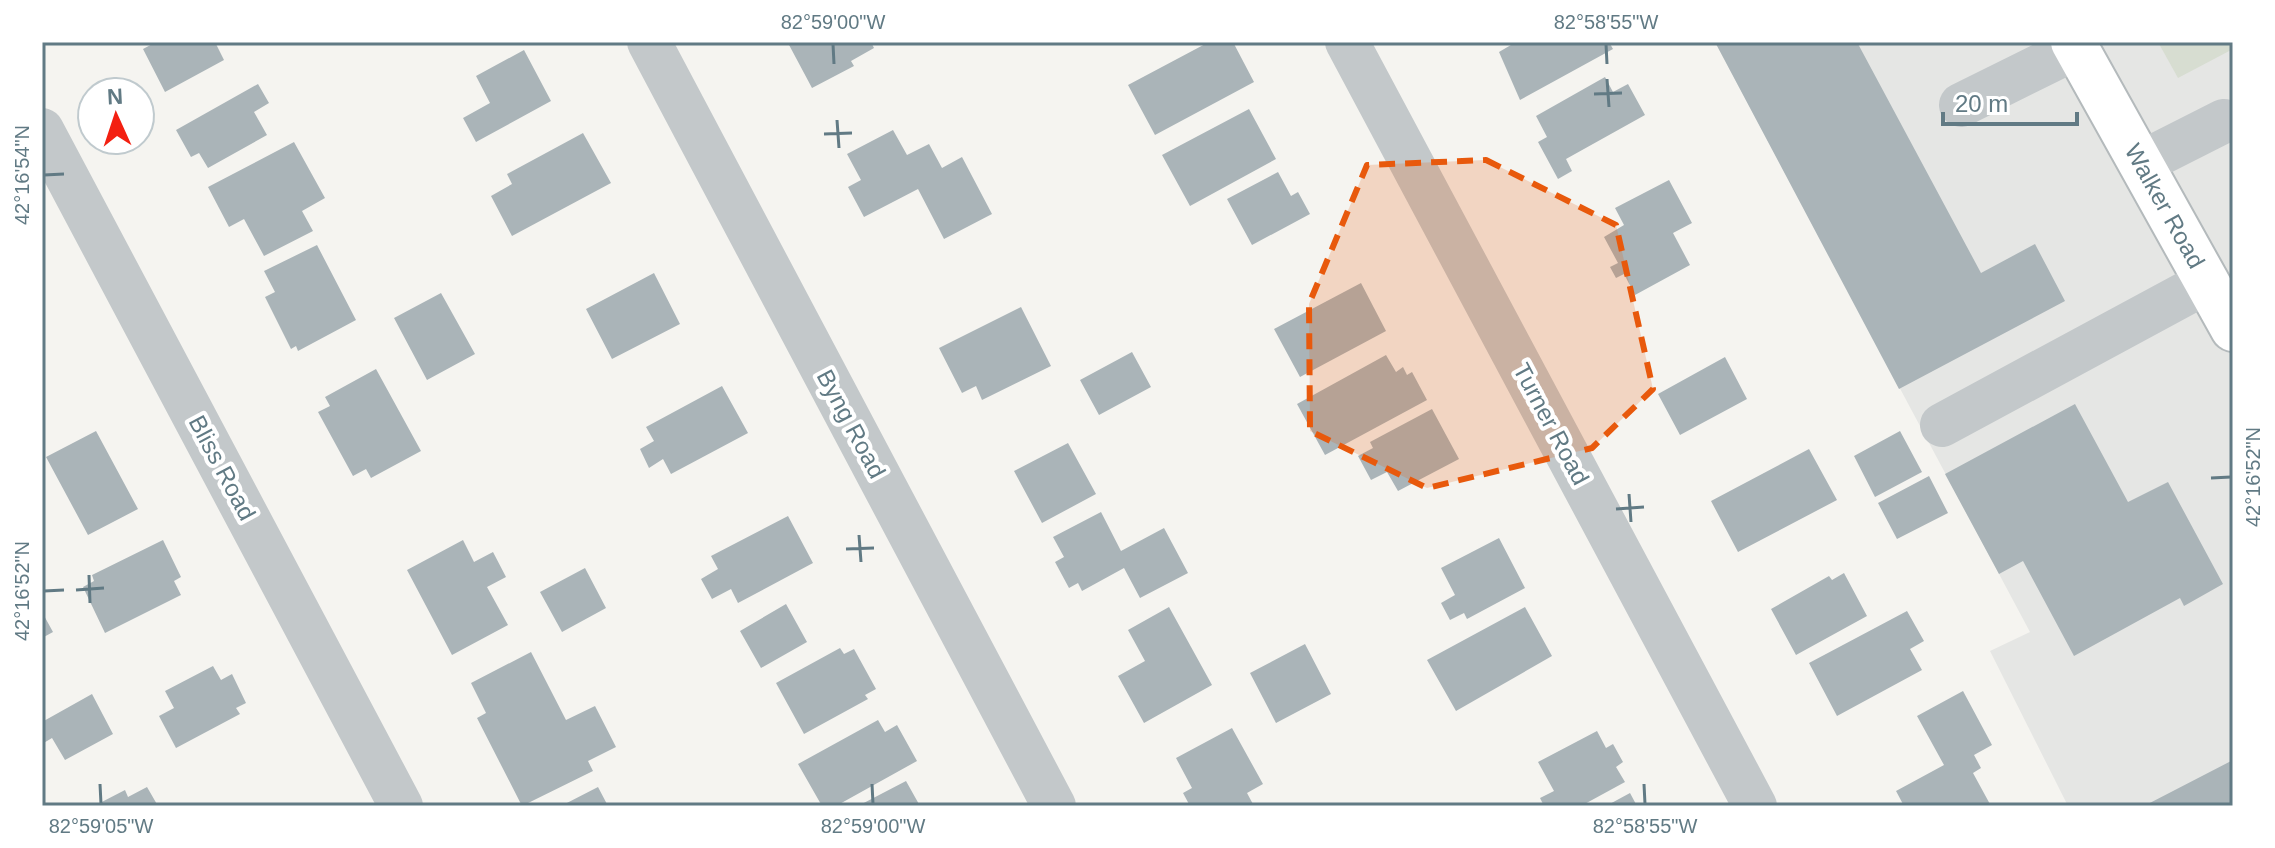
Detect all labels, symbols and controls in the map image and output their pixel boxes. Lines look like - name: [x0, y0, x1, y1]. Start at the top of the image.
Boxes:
- text: 82°59'00"W: [781, 11, 885, 33]
- text: 82°58'55"W: [1554, 11, 1658, 33]
- north arrow: [76, 76, 156, 156]
- scale bar: [1943, 76, 2077, 126]
- text: N: [106, 84, 124, 109]
- text: 20 m: [1955, 90, 2008, 117]
- text: 42°16'54"N: [11, 125, 33, 225]
- street label: Walker Road: [2120, 139, 2210, 273]
- street label: Turner Road: [1508, 358, 1595, 489]
- street label: Byng Road: [812, 365, 891, 483]
- street label: Bliss Road: [184, 411, 261, 525]
- text: 42°16'52"N: [2242, 427, 2264, 527]
- text: 42°16'52"N: [11, 541, 33, 641]
- text: 82°59'05"W: [49, 815, 153, 837]
- text: 82°59'00"W: [821, 815, 925, 837]
- text: 82°58'55"W: [1593, 815, 1697, 837]

